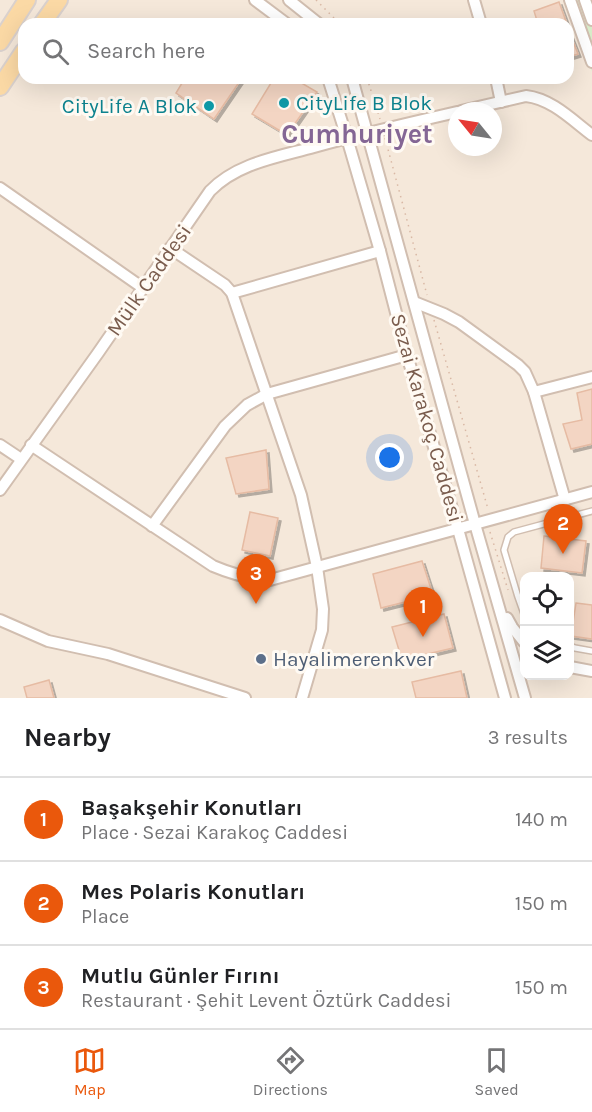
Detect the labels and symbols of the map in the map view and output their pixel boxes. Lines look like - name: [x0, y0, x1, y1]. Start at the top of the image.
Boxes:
- place label: CityLife B Blok: [296, 91, 432, 115]
- place label: CityLife A Blok: [62, 94, 197, 118]
- marker: CityLife B Blok: [277, 96, 291, 110]
- marker: CityLife A Blok: [202, 99, 216, 113]
- north arrow: [448, 102, 502, 156]
- district label: Cumhuriyet: [281, 118, 433, 150]
- street label: Mülk Caddesi: [102, 220, 196, 340]
- street label: Sezai Karakoç Caddesi: [386, 311, 468, 525]
- your location: [375, 443, 404, 472]
- pin: 2: [544, 504, 582, 554]
- pin: 3: [236, 554, 276, 604]
- pin: 1: [404, 588, 442, 637]
- place label: Hayalimerenkver: [273, 647, 435, 671]
- marker: Hayalimerenkver: [254, 652, 268, 666]

